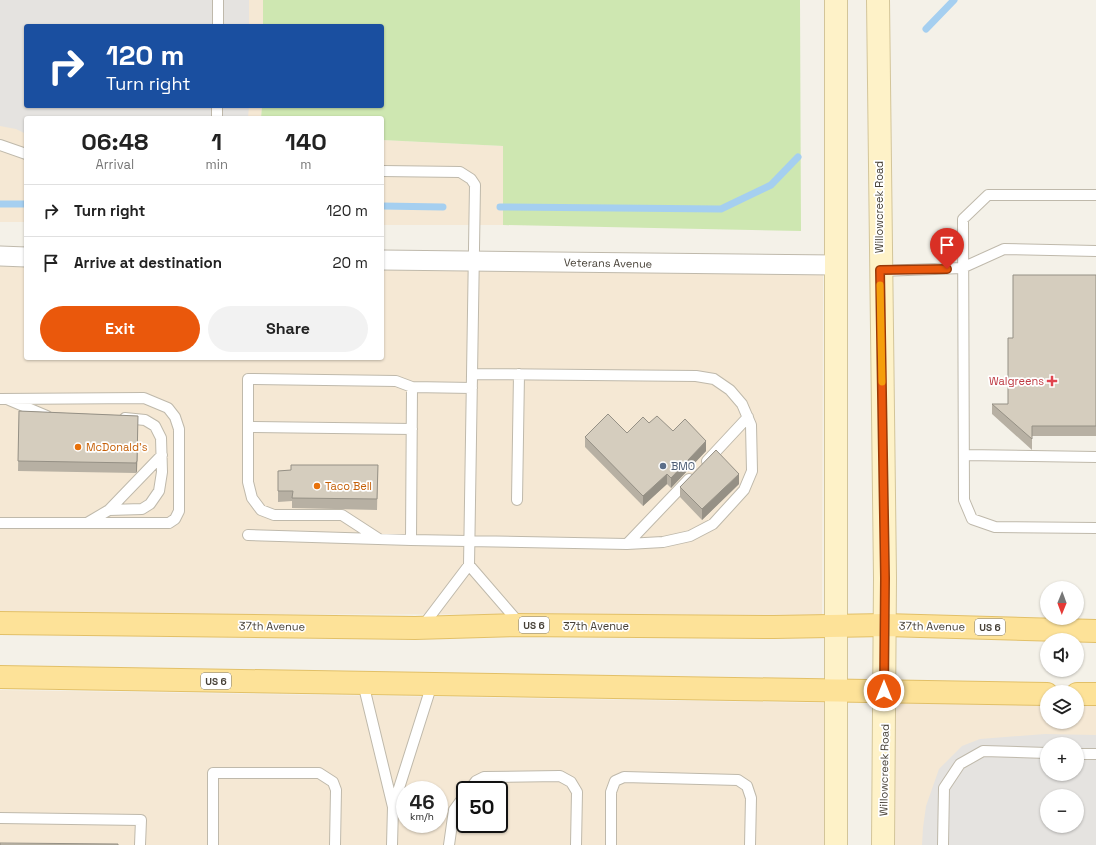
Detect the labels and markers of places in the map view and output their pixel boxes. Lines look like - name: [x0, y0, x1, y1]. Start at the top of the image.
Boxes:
- pin: [930, 228, 964, 269]
- place label: Walgreens: [989, 374, 1044, 388]
- marker: Walgreens: [1047, 376, 1057, 386]
- place label: McDonald's: [86, 440, 148, 454]
- marker: McDonald's: [73, 442, 83, 452]
- place label: BMO: [671, 459, 695, 473]
- marker: BMO: [658, 461, 668, 471]
- place label: Taco Bell: [325, 479, 372, 493]
- marker: Taco Bell: [312, 481, 322, 491]

